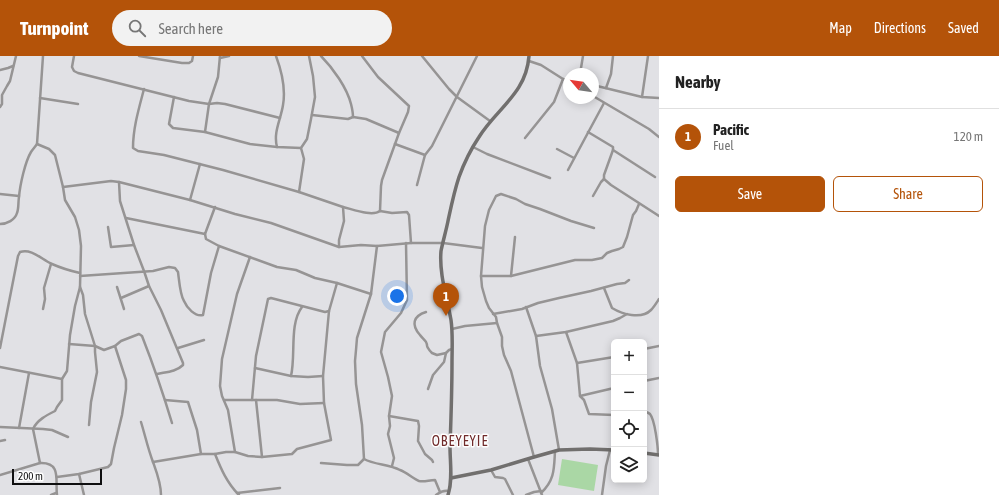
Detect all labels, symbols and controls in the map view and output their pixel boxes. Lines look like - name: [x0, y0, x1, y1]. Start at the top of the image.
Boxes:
- search box: [112, 10, 392, 46]
- text: Turnpoint: [20, 17, 88, 39]
- icon: search: [126, 17, 148, 39]
- text: Search here: [158, 20, 223, 37]
- text: Map: [829, 20, 852, 36]
- text: Directions: [874, 20, 926, 36]
- text: Saved: [948, 20, 979, 36]
- north arrow: [563, 68, 599, 104]
- text: Nearby: [675, 72, 721, 92]
- text: Pacific: [713, 121, 749, 138]
- text: 1: [685, 129, 691, 144]
- text: 120 m: [954, 129, 983, 144]
- text: Fuel: [713, 138, 734, 153]
- button: Save: [675, 176, 825, 212]
- button: Share: [833, 176, 983, 212]
- pin: 1: [433, 283, 459, 316]
- your location: [387, 286, 407, 306]
- map controls: [611, 339, 647, 483]
- button: +: [611, 339, 647, 375]
- button: −: [611, 375, 647, 411]
- button: locate: [611, 411, 647, 447]
- district label: OBEYEYIE: [432, 433, 488, 449]
- button: layers: [611, 447, 647, 483]
- scale bar: [12, 467, 102, 486]
- text: 200 m: [18, 470, 43, 482]

